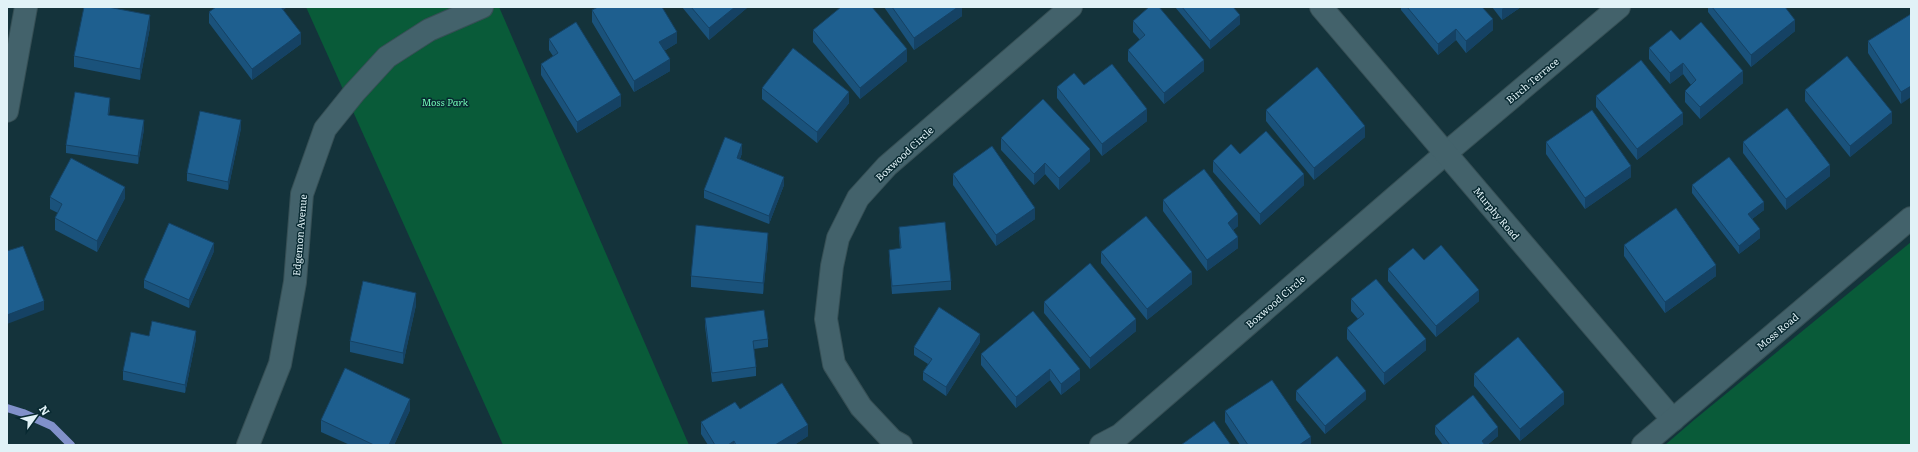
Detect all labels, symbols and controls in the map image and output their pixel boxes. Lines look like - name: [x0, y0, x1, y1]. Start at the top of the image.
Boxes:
- street label: Birch Terrace: [1502, 53, 1562, 107]
- park label: Moss Park: [422, 94, 469, 109]
- street label: Boxwood Circle: [872, 122, 936, 184]
- street label: Murphy Road: [1470, 183, 1524, 243]
- street label: Edgemon Avenue: [288, 193, 310, 277]
- street label: Boxwood Circle: [1242, 271, 1308, 331]
- street label: Moss Road: [1753, 309, 1801, 353]
- north arrow: [16, 396, 56, 436]
- text: N: [36, 402, 54, 418]

